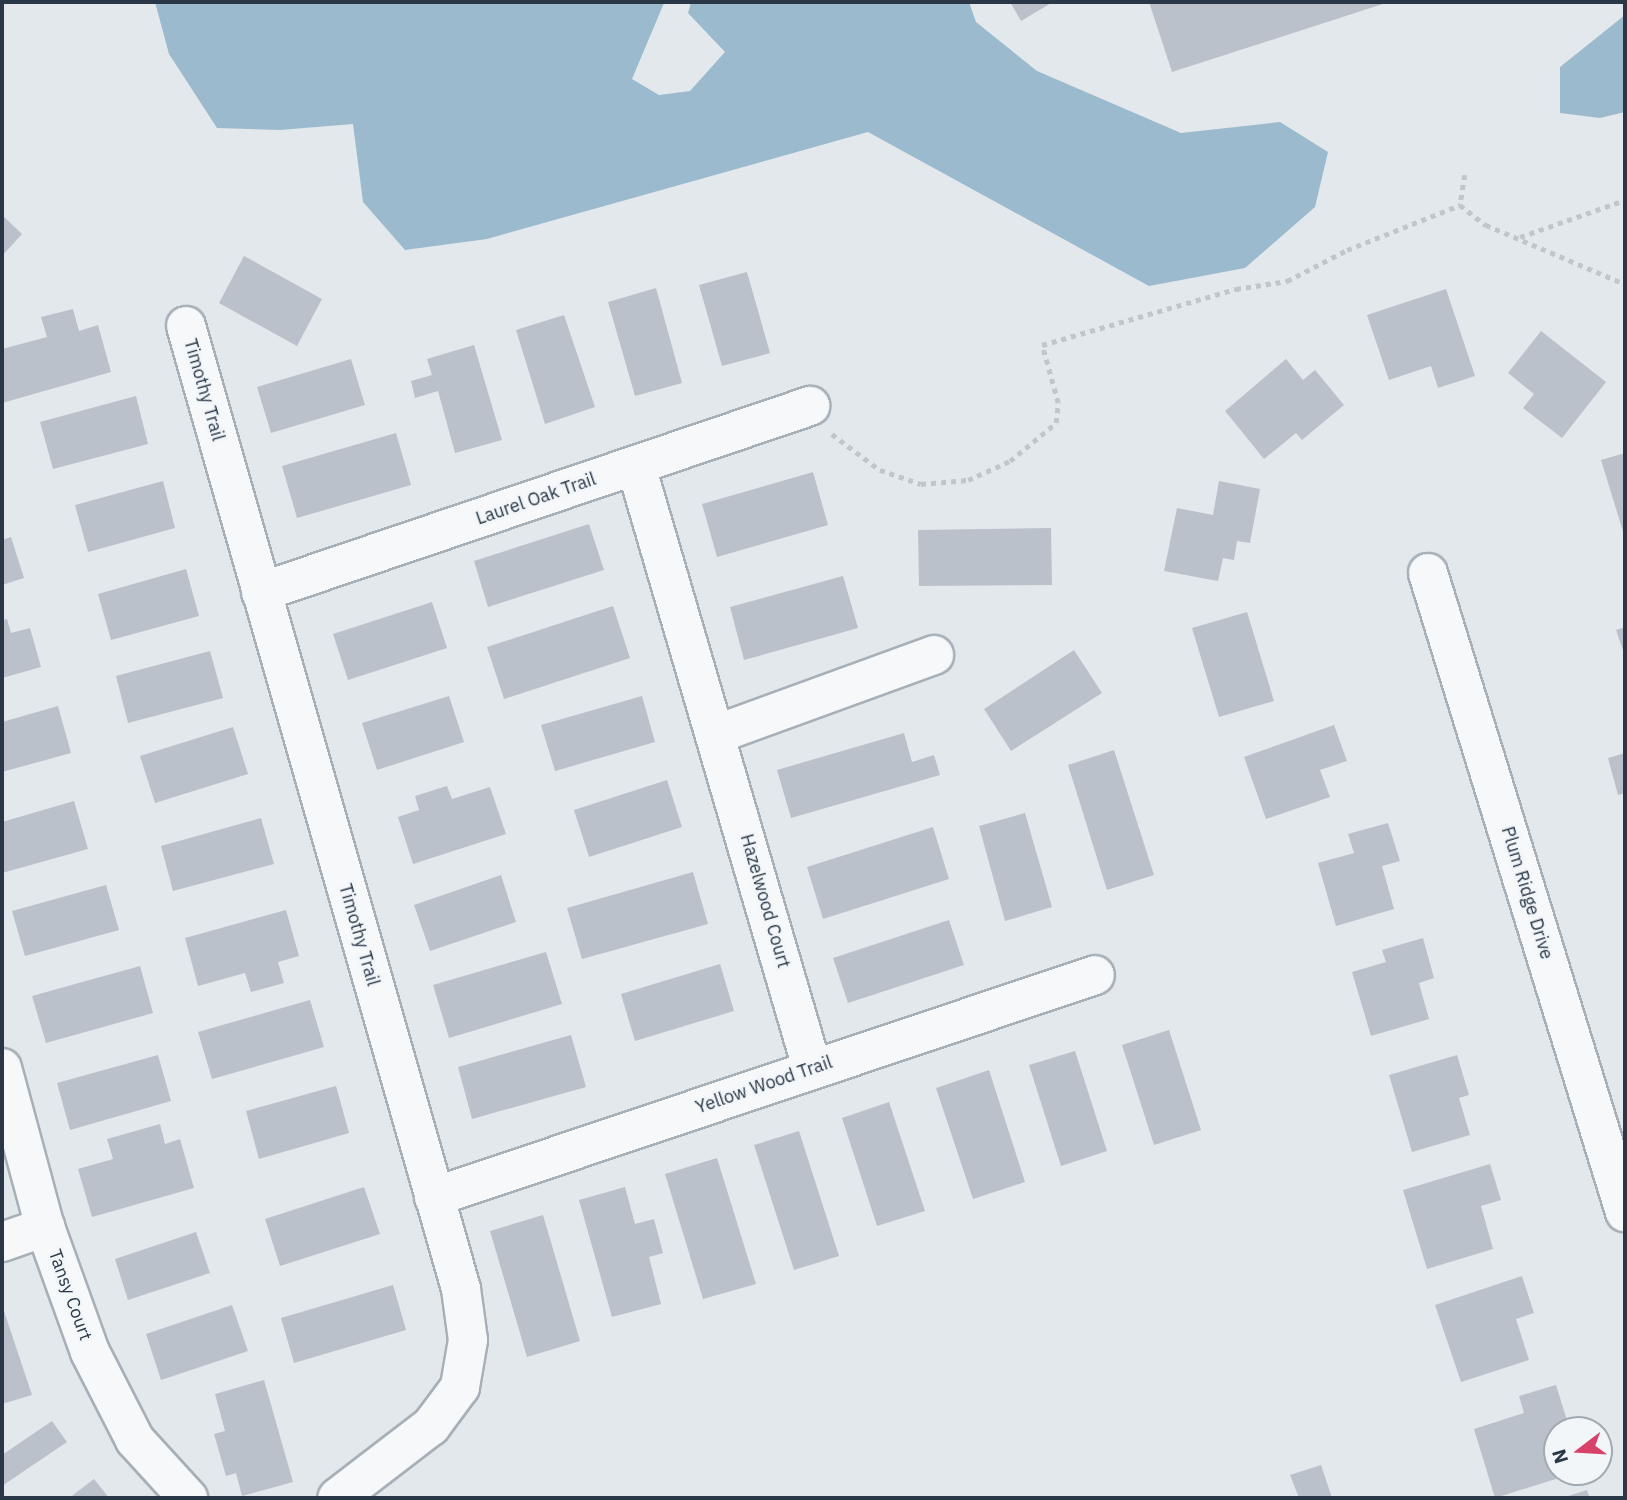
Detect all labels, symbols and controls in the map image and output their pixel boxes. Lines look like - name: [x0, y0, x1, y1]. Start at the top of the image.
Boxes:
- street label: Timothy Trail: [179, 336, 229, 444]
- street label: Laurel Oak Trail: [473, 468, 599, 530]
- street label: Plum Ridge Drive: [1497, 824, 1557, 962]
- street label: Hazelwood Court: [736, 832, 794, 970]
- street label: Timothy Trail: [334, 881, 384, 989]
- street label: Yellow Wood Trail: [693, 1051, 835, 1119]
- street label: Tansy Court: [44, 1247, 96, 1343]
- north arrow: [1543, 1416, 1613, 1486]
- text: N: [1546, 1446, 1573, 1467]

